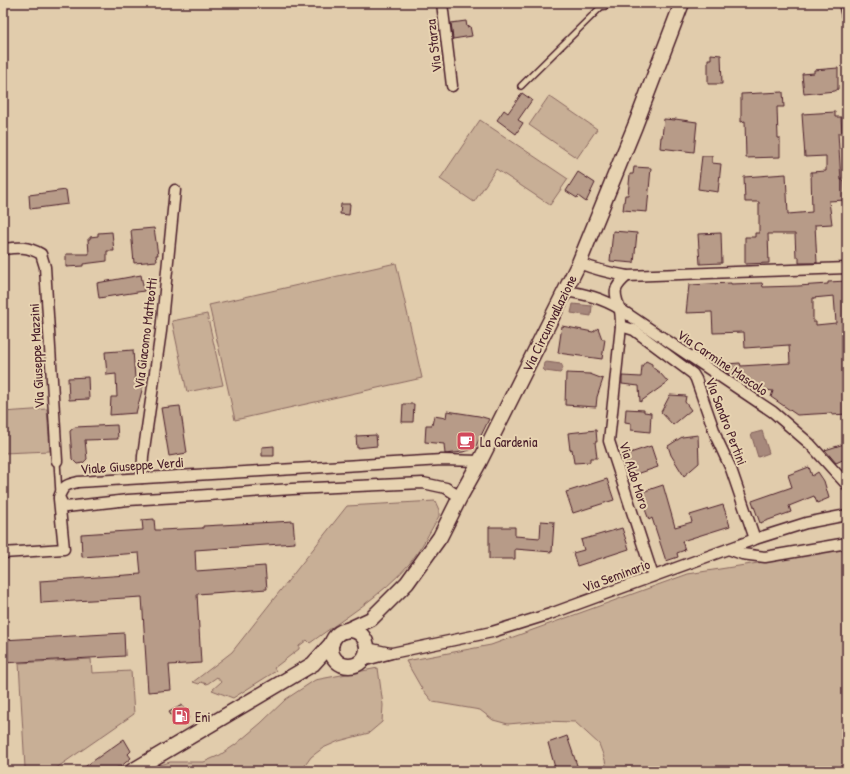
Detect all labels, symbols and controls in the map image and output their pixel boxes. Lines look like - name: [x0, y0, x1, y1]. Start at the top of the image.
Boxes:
- street label: Via Starza: [420, 18, 446, 74]
- street label: Via Circumvallazione: [517, 271, 581, 375]
- street label: Via Giacomo Matteotti: [129, 276, 161, 390]
- street label: Via Giuseppe Mazzini: [24, 303, 49, 409]
- street label: Via Carmine Mascolo: [674, 325, 772, 400]
- street label: Via Sandro Pertini: [702, 374, 752, 468]
- cafe icon: La Gardenia: [455, 430, 477, 452]
- place label: La Gardenia: [480, 432, 538, 451]
- street label: Via Aldo Moro: [615, 439, 655, 511]
- street label: Viale Giuseppe Verdi: [80, 452, 184, 479]
- street label: Via Seminario: [580, 554, 653, 596]
- fuel station icon: Eni: [170, 705, 192, 727]
- place label: Eni: [195, 707, 211, 726]

